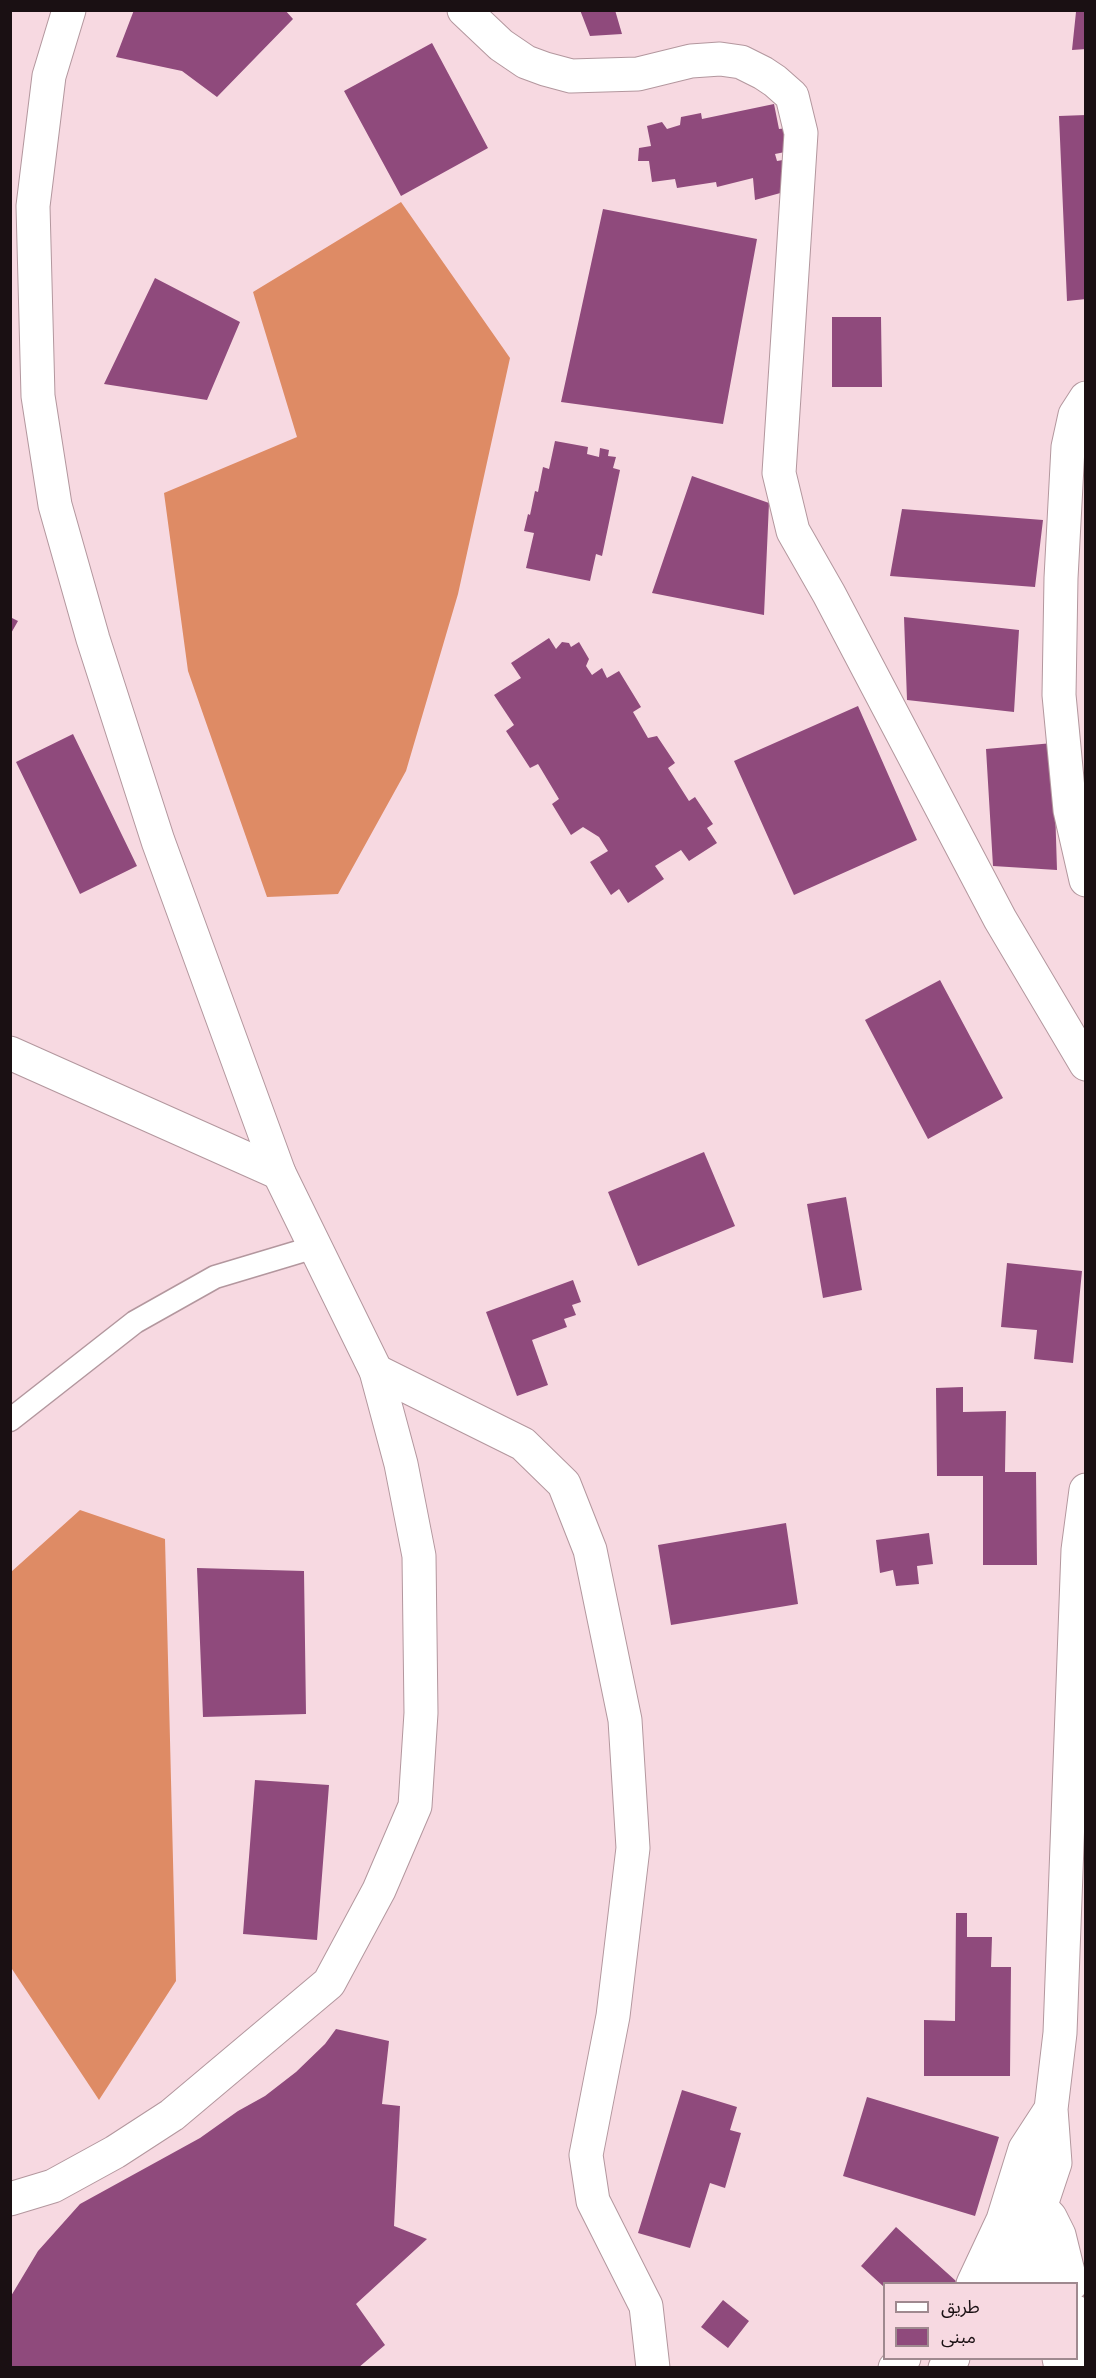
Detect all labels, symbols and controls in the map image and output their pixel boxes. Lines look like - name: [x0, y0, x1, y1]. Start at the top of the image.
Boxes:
- legend: [883, 2282, 1078, 2360]
- text: طريق: [941, 2288, 980, 2326]
- text: مبنى: [941, 2318, 976, 2356]

